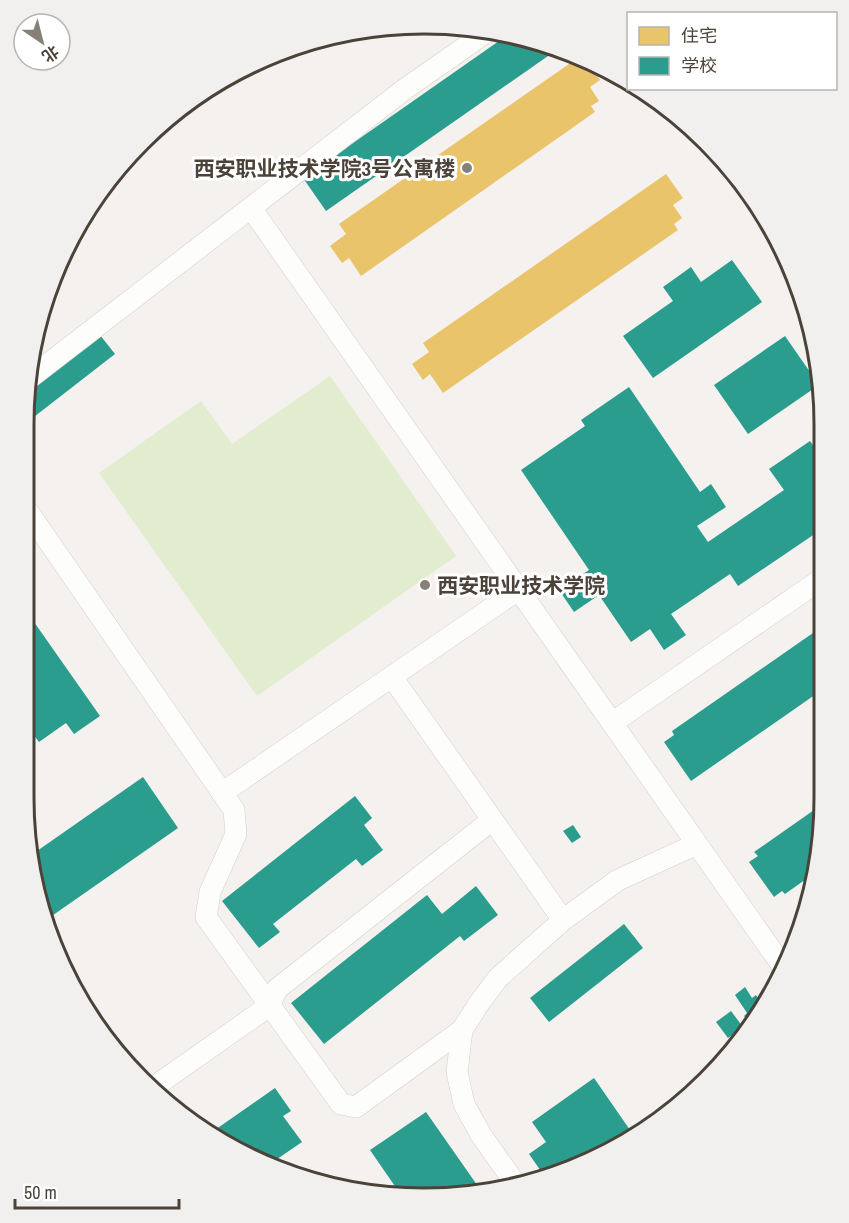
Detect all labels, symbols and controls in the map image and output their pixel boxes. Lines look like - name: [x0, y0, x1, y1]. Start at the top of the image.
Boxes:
- north arrow: [12, 12, 72, 72]
- legend: [627, 12, 837, 90]
- text: 住宅: [681, 23, 717, 48]
- text: 北: [38, 41, 63, 68]
- text: 学校: [681, 53, 717, 78]
- place label: 西安职业技术学院3号公寓楼: [193, 154, 455, 183]
- marker: 西安职业技术学院3号公寓楼: [460, 161, 474, 175]
- place label: 西安职业技术学院: [437, 571, 605, 600]
- marker: 西安职业技术学院: [418, 578, 432, 592]
- scale bar: [15, 1172, 178, 1210]
- text: 50 m: [24, 1180, 57, 1205]

